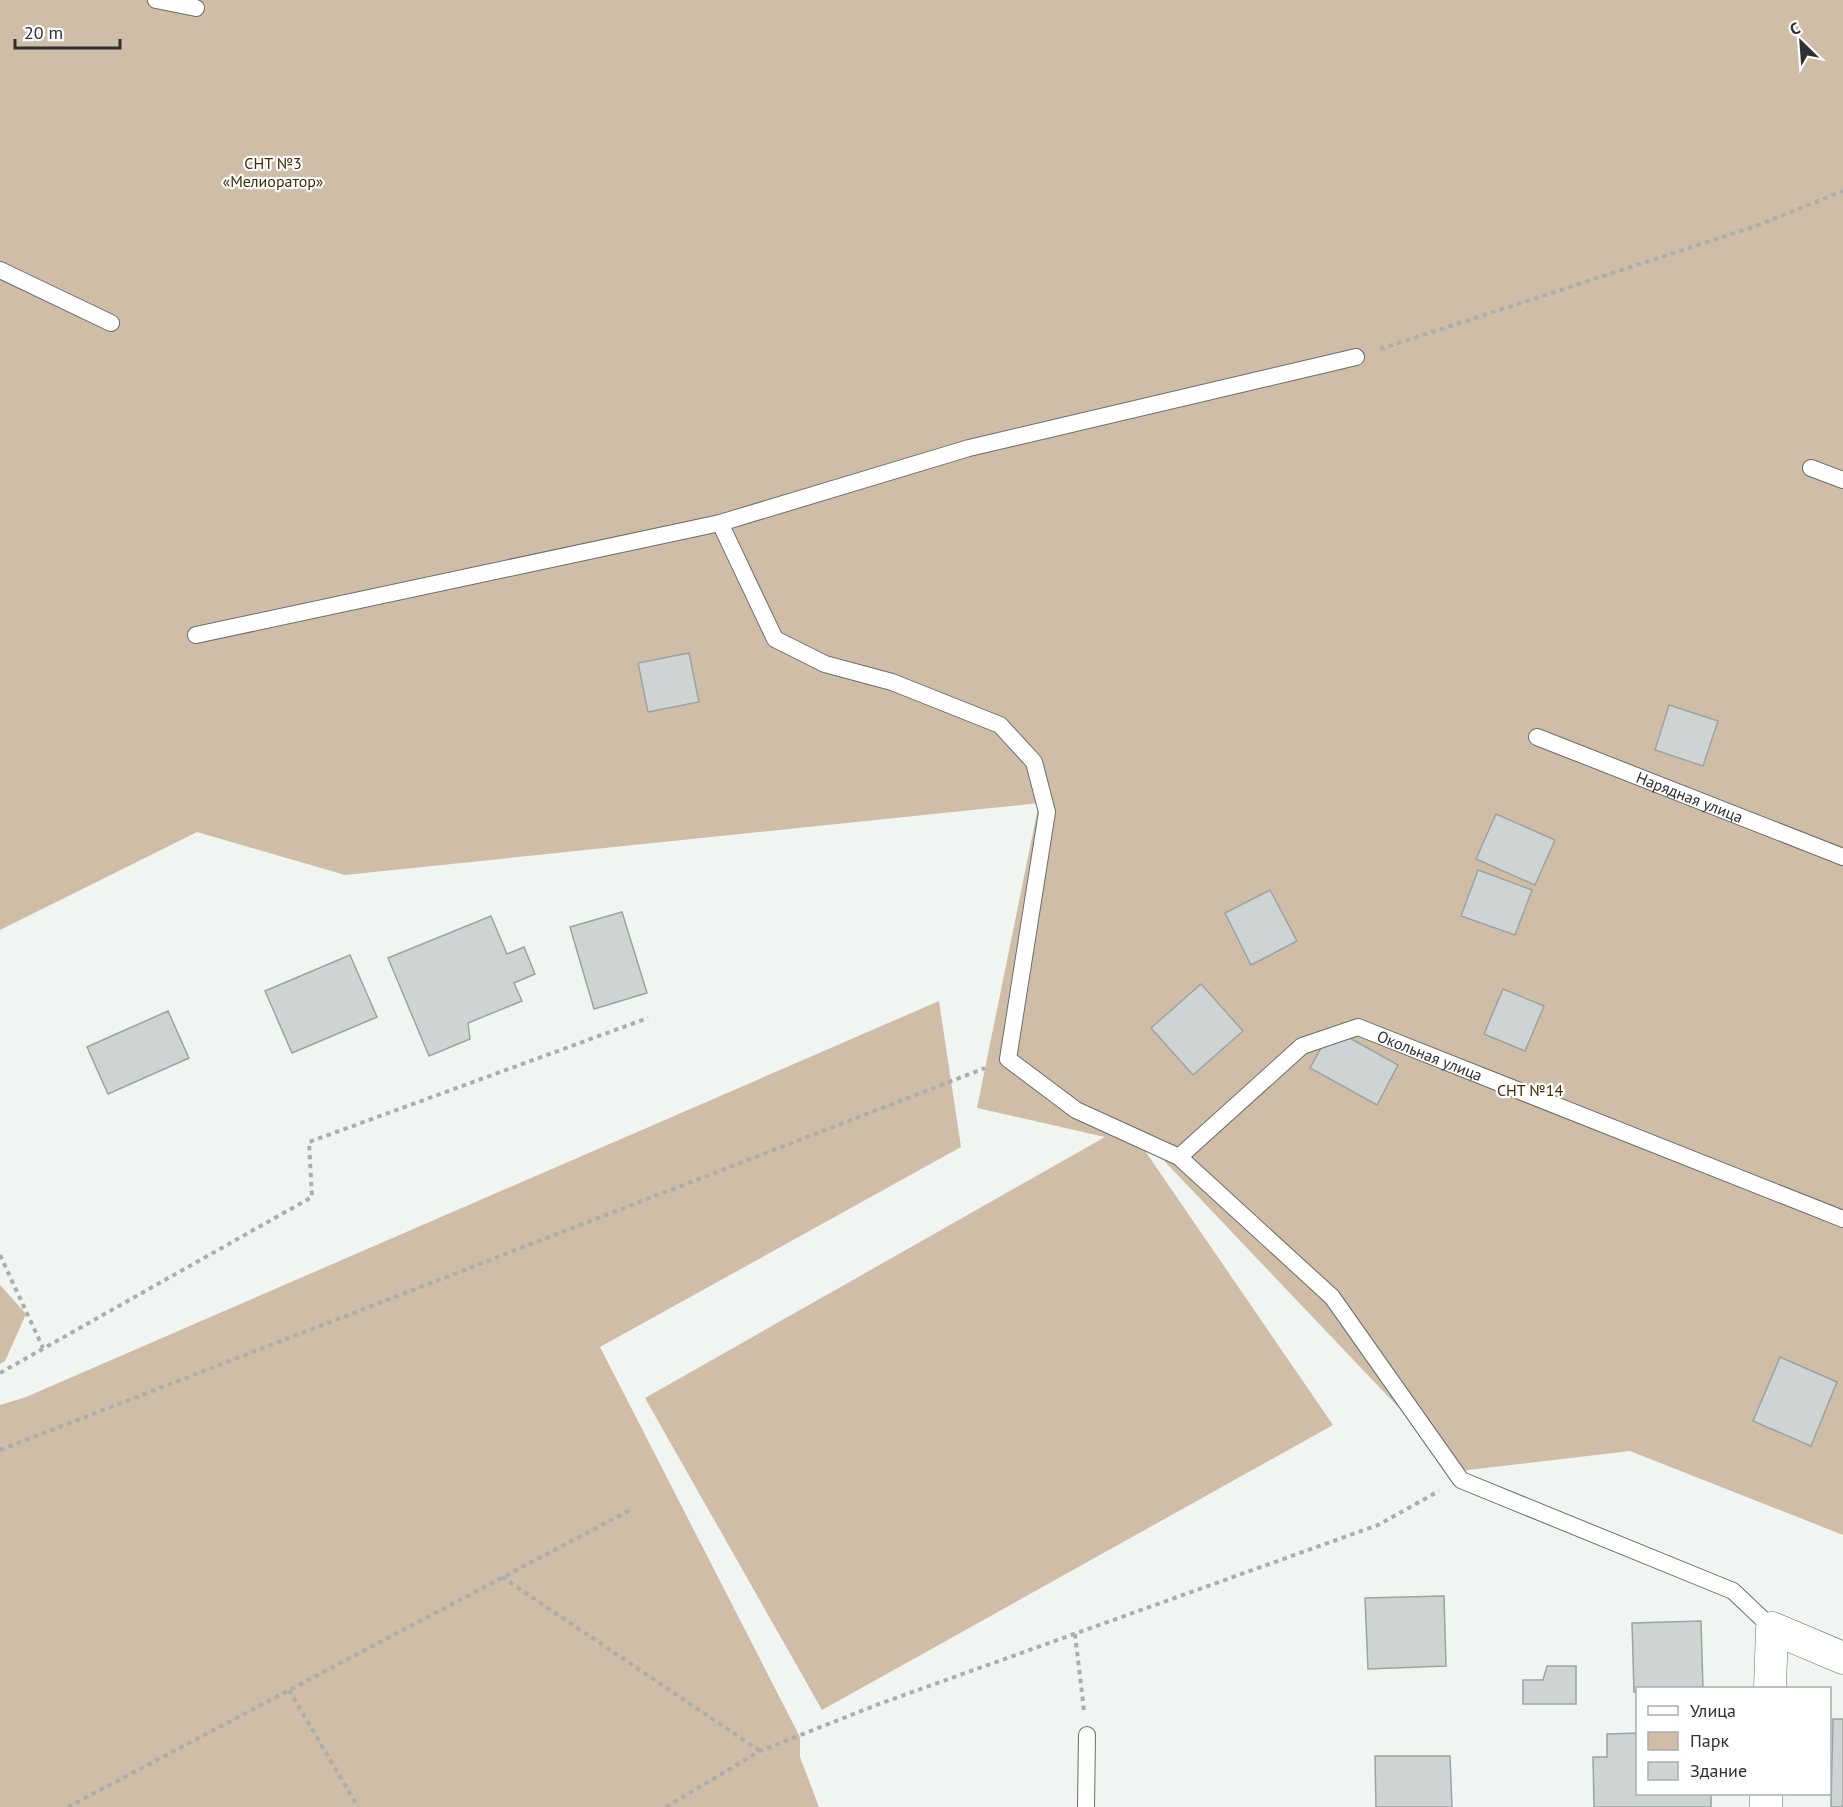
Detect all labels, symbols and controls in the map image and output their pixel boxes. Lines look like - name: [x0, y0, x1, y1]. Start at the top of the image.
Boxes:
- scale bar: [15, 12, 120, 50]
- north arrow: [1771, 12, 1831, 72]
- text: С: [1786, 17, 1803, 39]
- text: 20 m: [24, 21, 63, 44]
- park label: СНТ №3 «Мелиоратор»: [222, 153, 324, 191]
- street label: Нарядная улица: [1633, 767, 1746, 827]
- street label: Окольная улица: [1374, 1026, 1485, 1085]
- park label: СНТ №14: [1497, 1080, 1563, 1100]
- legend: [1636, 1687, 1831, 1795]
- text: Улица: [1690, 1699, 1736, 1722]
- text: Парк: [1690, 1729, 1730, 1752]
- text: Здание: [1690, 1759, 1747, 1782]

